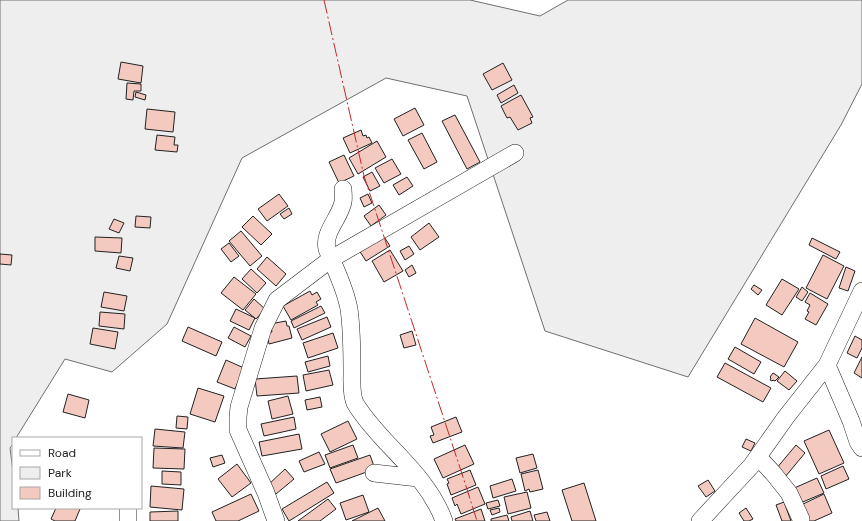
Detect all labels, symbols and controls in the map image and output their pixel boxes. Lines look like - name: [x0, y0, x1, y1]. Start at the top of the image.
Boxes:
- legend: [12, 437, 142, 509]
- text: Road: [48, 445, 76, 461]
- text: Park: [48, 465, 72, 481]
- text: Building: [48, 485, 92, 501]

